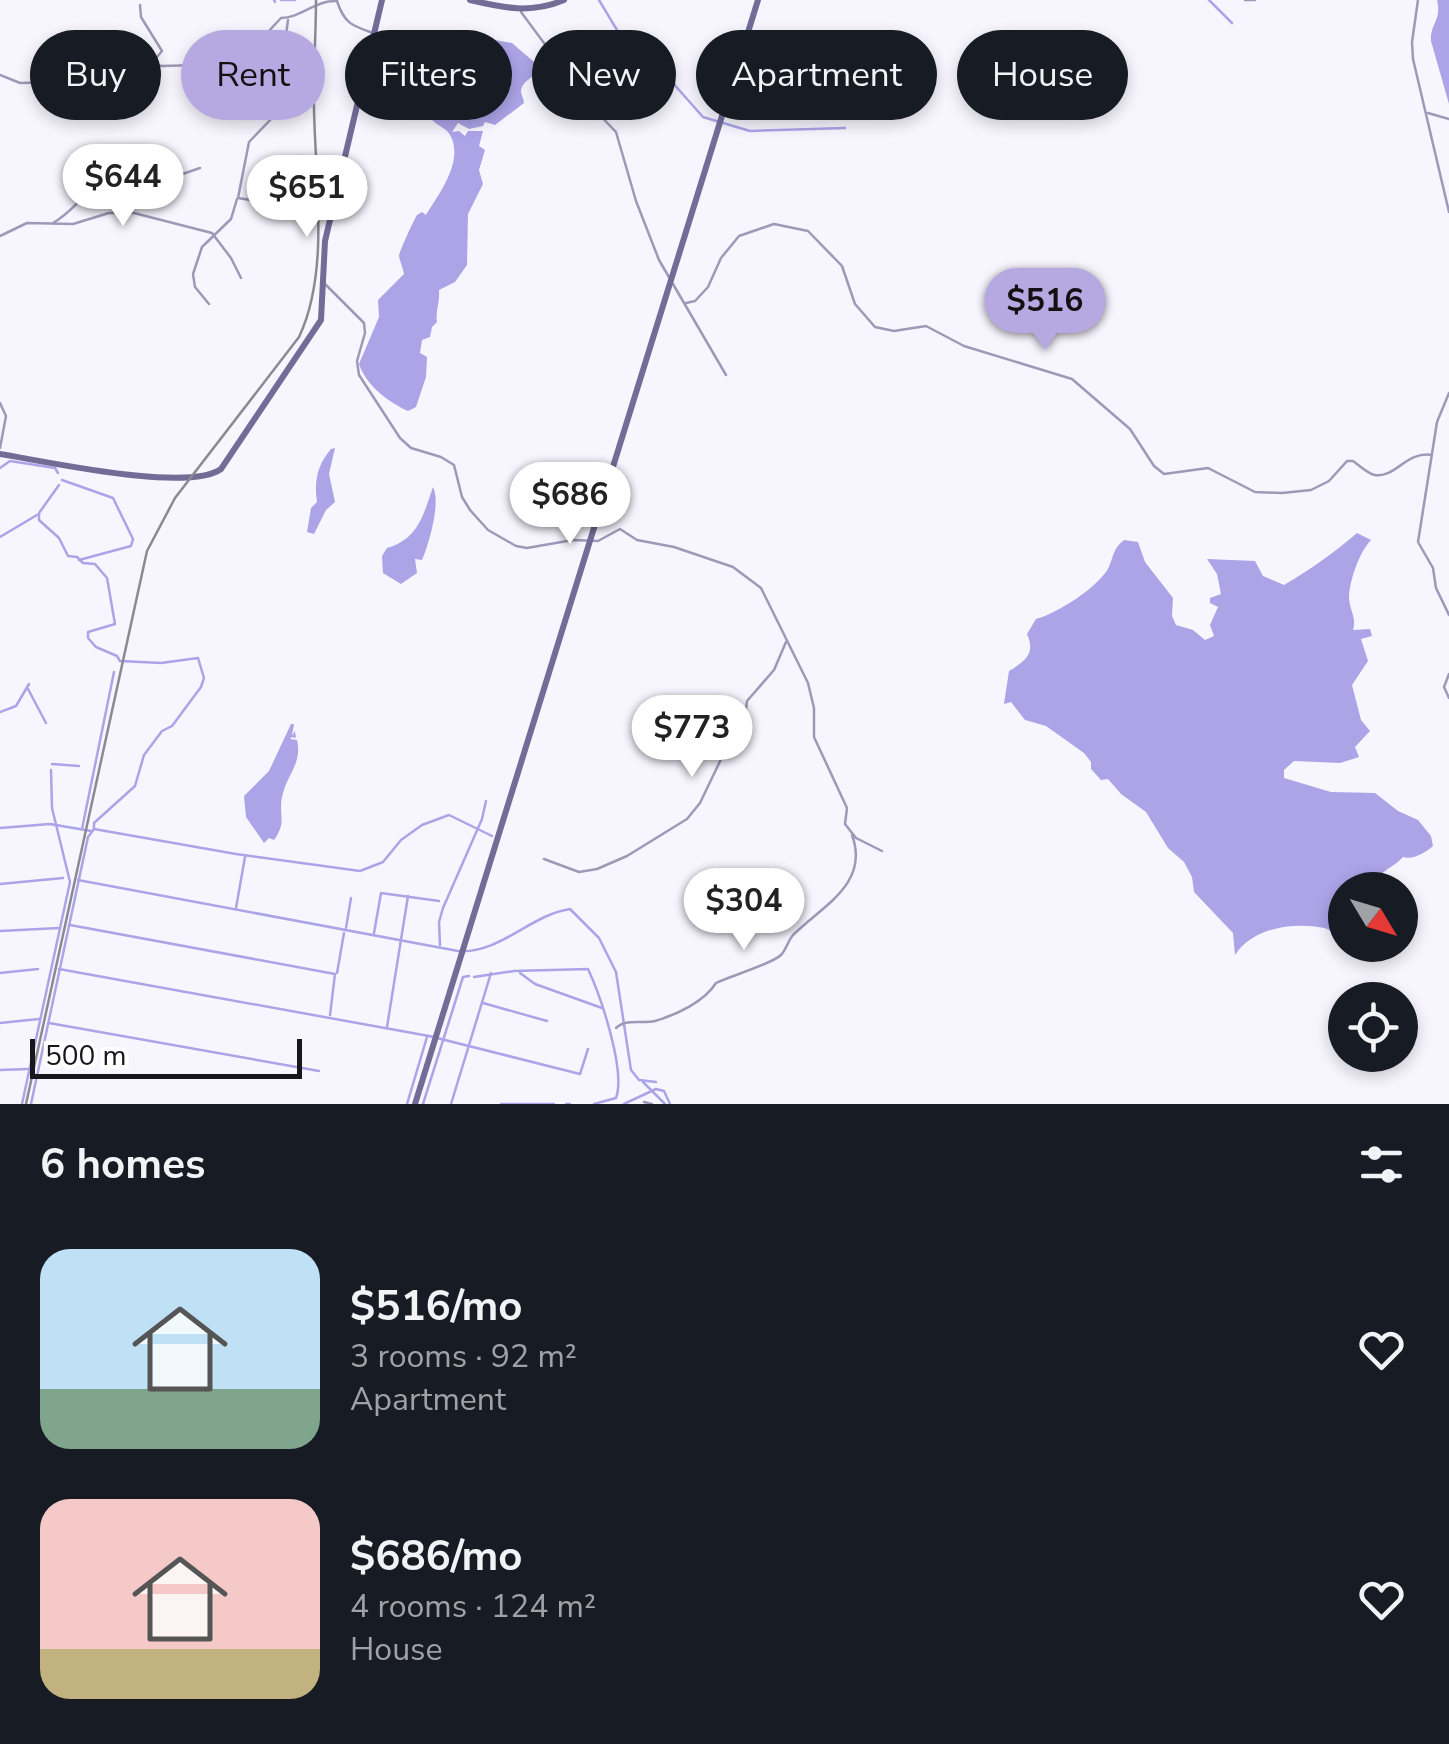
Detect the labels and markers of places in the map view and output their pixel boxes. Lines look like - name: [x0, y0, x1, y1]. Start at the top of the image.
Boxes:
- pin: $644: [64, 144, 182, 229]
- pin: $651: [248, 155, 366, 240]
- pin: $516: [986, 268, 1104, 353]
- pin: $686: [511, 462, 629, 547]
- pin: $773: [633, 695, 751, 780]
- pin: $304: [685, 868, 803, 953]

